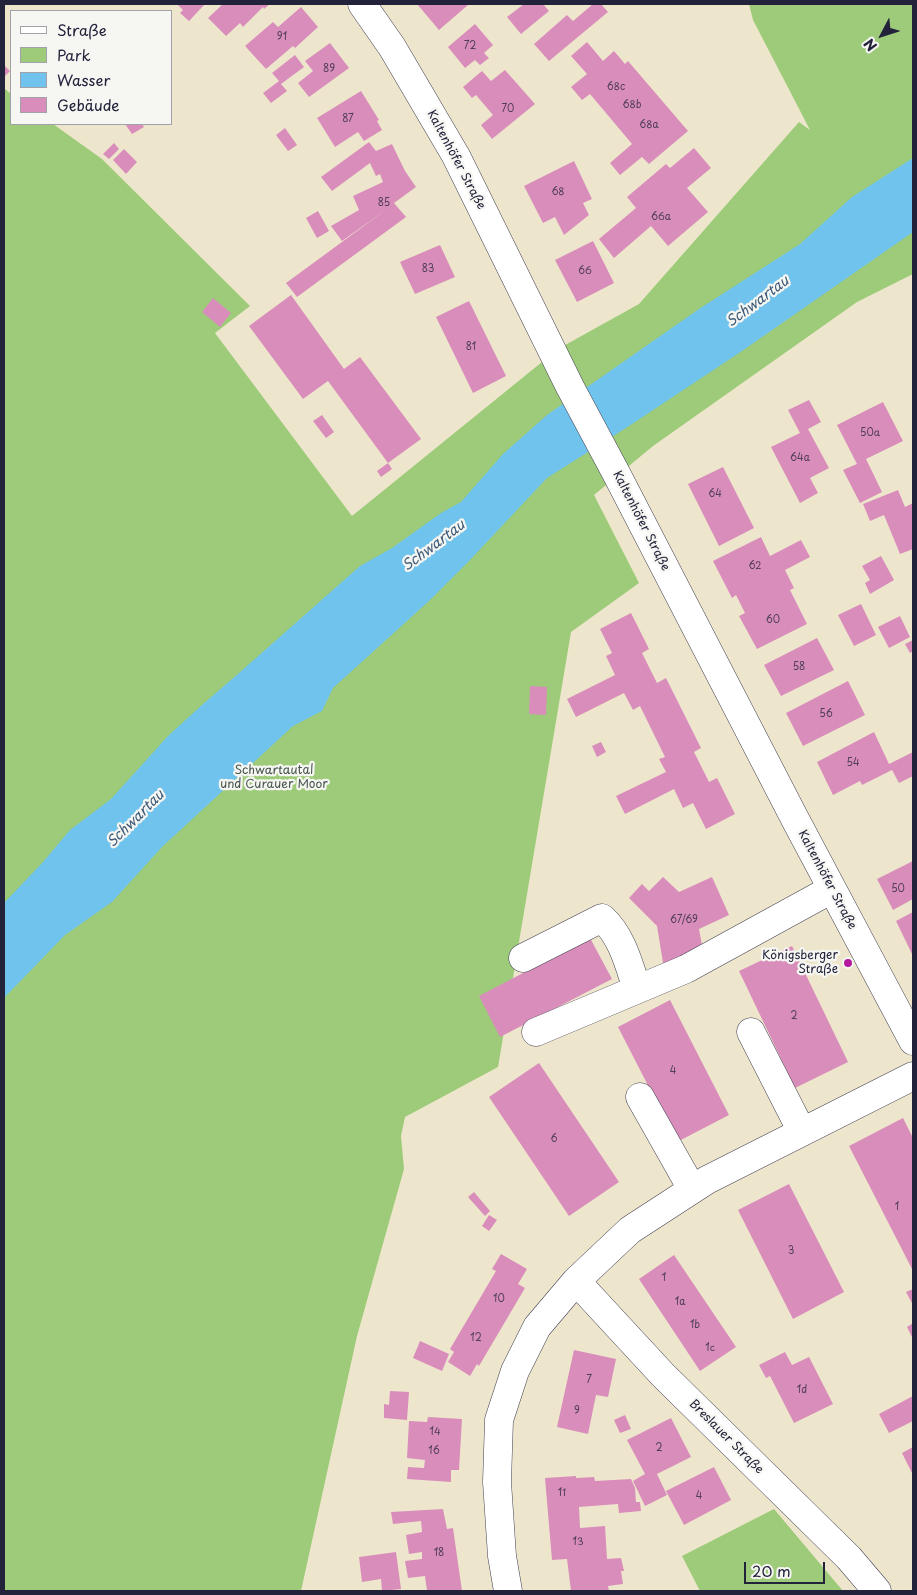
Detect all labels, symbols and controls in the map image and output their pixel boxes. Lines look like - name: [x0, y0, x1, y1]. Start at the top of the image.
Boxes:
- legend: [10, 10, 172, 125]
- north arrow: [857, 10, 907, 60]
- text: Straße: [57, 18, 107, 41]
- house number: 91: [277, 31, 287, 43]
- text: N: [859, 34, 882, 56]
- house number: 72: [464, 40, 476, 52]
- text: Park: [57, 43, 91, 66]
- house number: 89: [323, 63, 335, 75]
- text: Wasser: [57, 68, 110, 91]
- house number: 68c: [607, 81, 625, 93]
- text: Gebäude: [57, 93, 119, 116]
- house number: 68b: [623, 99, 641, 111]
- house number: 70: [502, 103, 514, 115]
- street label: Kaltenhöfer Straße: [424, 108, 488, 212]
- house number: 87: [342, 113, 354, 125]
- house number: 68a: [639, 119, 659, 131]
- house number: 68: [551, 186, 565, 198]
- house number: 85: [378, 197, 390, 209]
- house number: 66a: [651, 211, 671, 223]
- house number: 83: [422, 263, 434, 275]
- house number: 66: [578, 265, 592, 277]
- water label: Schwartau: [723, 273, 793, 331]
- house number: 81: [466, 341, 476, 353]
- house number: 50a: [860, 427, 880, 439]
- house number: 64a: [790, 452, 810, 464]
- street label: Kaltenhöfer Straße: [610, 469, 672, 573]
- house number: 64: [708, 488, 722, 500]
- water label: Schwartau: [399, 517, 469, 575]
- house number: 62: [748, 560, 762, 572]
- house number: 60: [766, 614, 780, 626]
- house number: 58: [793, 661, 805, 673]
- house number: 56: [819, 708, 833, 720]
- house number: 54: [846, 757, 860, 769]
- park label: Schwartautal und Curauer Moor: [220, 764, 328, 792]
- water label: Schwartau: [104, 787, 168, 851]
- street label: Kaltenhöfer Straße: [795, 828, 859, 932]
- house number: 50: [891, 883, 905, 895]
- house number: 67/69: [670, 914, 698, 926]
- place label: Königsberger Straße: [762, 949, 838, 977]
- marker: Königsberger Straße: [842, 957, 854, 969]
- house number: 2: [790, 1010, 798, 1022]
- house number: 4: [670, 1065, 676, 1077]
- house number: 6: [550, 1133, 558, 1145]
- house number: 1: [895, 1201, 899, 1213]
- house number: 3: [788, 1245, 794, 1257]
- house number: 1: [662, 1272, 666, 1284]
- house number: 10: [493, 1293, 505, 1305]
- house number: 1a: [675, 1296, 685, 1308]
- house number: 1b: [690, 1319, 700, 1331]
- house number: 12: [470, 1332, 482, 1344]
- house number: 1c: [705, 1342, 715, 1354]
- house number: 7: [586, 1374, 592, 1386]
- house number: 1d: [797, 1384, 807, 1396]
- street label: Breslauer Straße: [686, 1397, 766, 1477]
- house number: 9: [574, 1405, 580, 1417]
- house number: 14: [429, 1426, 441, 1438]
- house number: 2: [655, 1442, 663, 1454]
- house number: 16: [428, 1445, 440, 1457]
- house number: 11: [558, 1487, 566, 1499]
- house number: 4: [696, 1490, 702, 1502]
- house number: 13: [572, 1536, 584, 1548]
- house number: 18: [434, 1547, 444, 1559]
- scale bar: [747, 1552, 828, 1584]
- text: 20 m: [752, 1559, 791, 1582]

